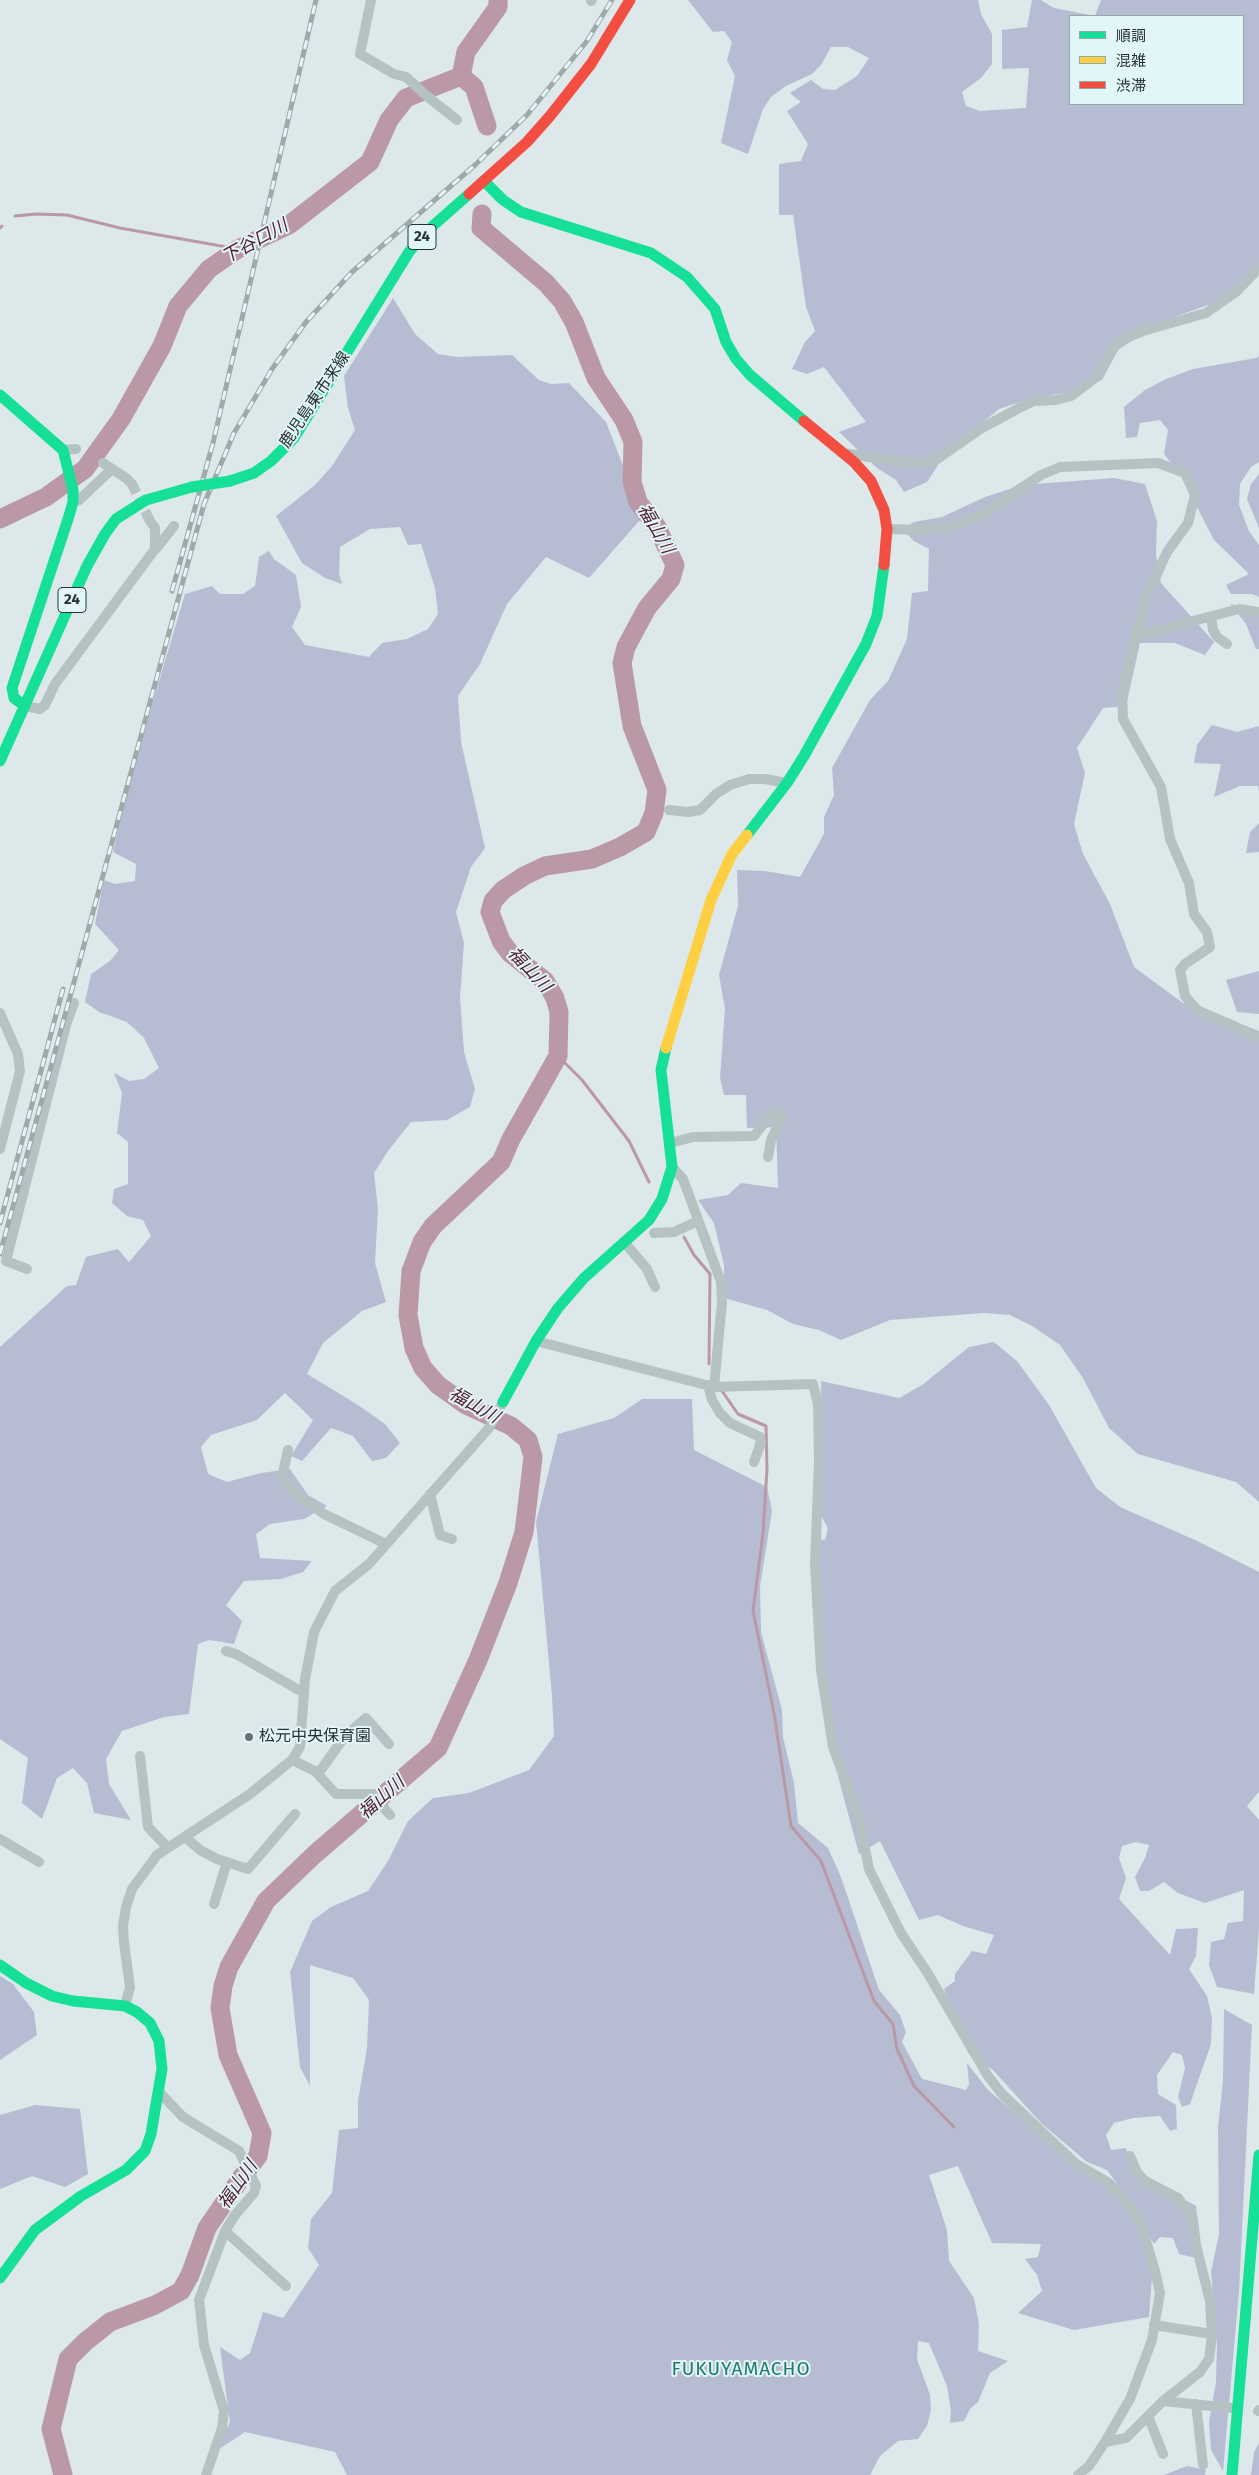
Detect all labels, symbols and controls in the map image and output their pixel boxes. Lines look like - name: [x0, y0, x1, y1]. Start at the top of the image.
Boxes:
- legend: [1069, 15, 1244, 105]
- text: 順調: [1116, 27, 1146, 45]
- text: 混雑: [1116, 52, 1146, 70]
- text: 渋滞: [1116, 77, 1146, 95]
- water label: 下谷口川: [218, 215, 292, 269]
- road number: 24: [408, 224, 436, 250]
- street label: 鹿児島東市来線: [276, 348, 354, 452]
- water label: 福山川: [632, 500, 678, 558]
- road number: 24: [58, 588, 86, 612]
- water label: 福山川: [503, 943, 555, 997]
- water label: 福山川: [445, 1383, 503, 1429]
- place label: 松元中央保育園: [259, 1727, 371, 1747]
- marker: 松元中央保育園: [243, 1731, 255, 1743]
- water label: 福山川: [355, 1772, 409, 1824]
- water label: 福山川: [214, 2157, 262, 2213]
- district label: FUKUYAMACHO: [670, 2359, 812, 2381]

